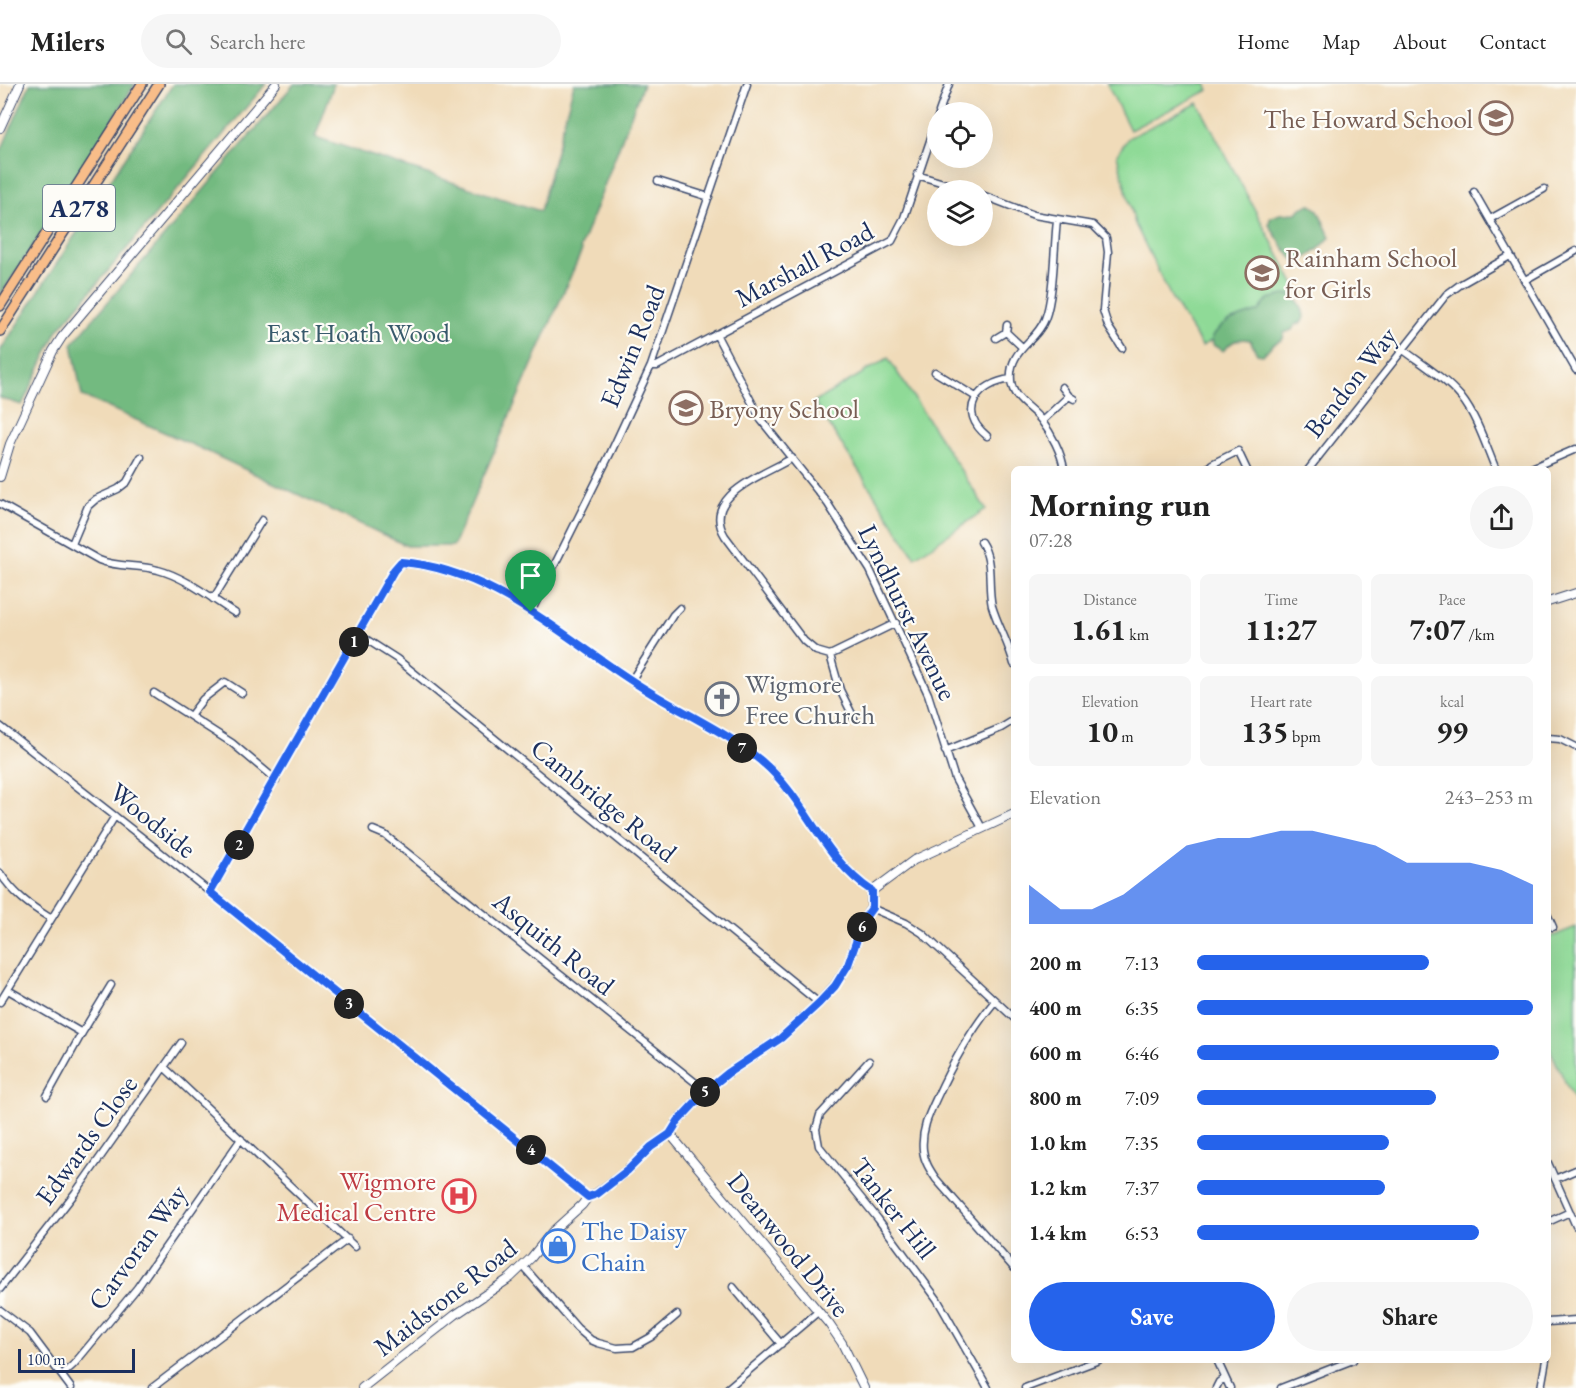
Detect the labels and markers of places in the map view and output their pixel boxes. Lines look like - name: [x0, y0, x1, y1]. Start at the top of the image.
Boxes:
- school or university icon: The Howard School: [1478, 100, 1514, 136]
- place label: The Howard School: [1263, 101, 1473, 136]
- place label: Rainham School for Girls: [1285, 240, 1457, 306]
- school or university icon: Rainham School for Girls: [1244, 255, 1280, 291]
- school or university icon: Bryony School: [668, 390, 704, 426]
- place label: Bryony School: [709, 391, 859, 426]
- pin: [505, 550, 556, 612]
- pin: 1: [339, 627, 369, 657]
- place label: Wigmore Free Church: [745, 666, 875, 732]
- church icon: Wigmore Free Church: [704, 681, 740, 717]
- pin: 7: [727, 733, 757, 763]
- pin: 2: [224, 830, 254, 860]
- pin: 6: [847, 912, 877, 942]
- pin: 3: [334, 989, 364, 1019]
- pin: 5: [690, 1077, 720, 1107]
- pin: 4: [516, 1135, 546, 1165]
- place label: Wigmore Medical Centre: [276, 1163, 436, 1229]
- hospital icon: Wigmore Medical Centre: [441, 1178, 477, 1214]
- place label: The Daisy Chain: [581, 1213, 687, 1279]
- shop icon: The Daisy Chain: [540, 1228, 576, 1264]

